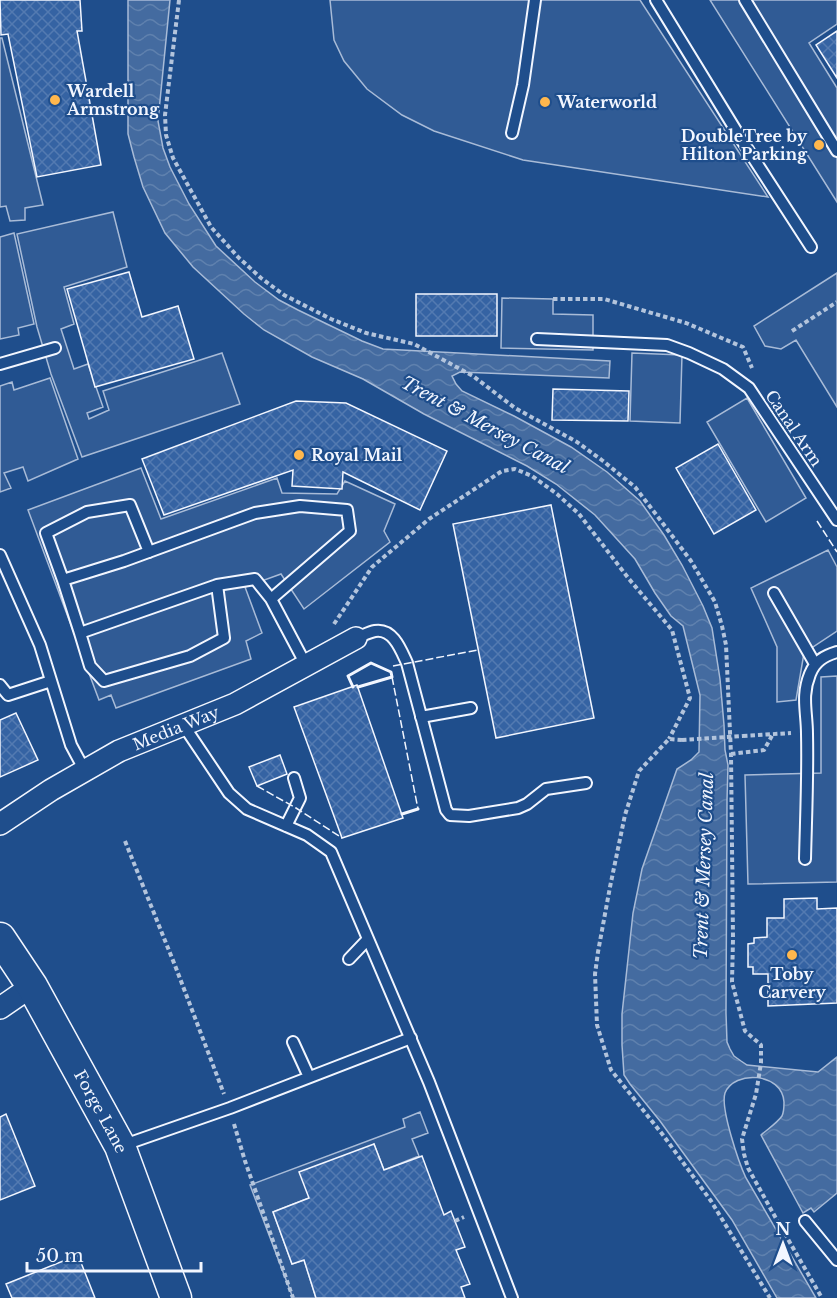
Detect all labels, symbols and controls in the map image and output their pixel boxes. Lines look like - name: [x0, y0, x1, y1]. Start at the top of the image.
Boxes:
- place label: Wardell Armstrong: [66, 81, 160, 119]
- place label: Waterworld: [556, 92, 657, 112]
- marker: Wardell Armstrong: [48, 93, 62, 107]
- marker: Waterworld: [538, 95, 552, 109]
- place label: DoubleTree by Hilton Parking: [681, 126, 808, 164]
- marker: DoubleTree by Hilton Parking: [812, 138, 826, 152]
- water label: Trent & Mersey Canal: [397, 371, 573, 479]
- street label: Canal Arm: [761, 386, 827, 470]
- place label: Royal Mail: [311, 445, 403, 465]
- marker: Royal Mail: [292, 448, 306, 462]
- street label: Media Way: [130, 701, 223, 754]
- water label: Trent & Mersey Canal: [690, 772, 718, 960]
- marker: Toby Carvery: [785, 948, 799, 962]
- place label: Toby Carvery: [758, 964, 826, 1002]
- street label: Forge Lane: [70, 1066, 132, 1156]
- north arrow: [753, 1214, 813, 1274]
- text: N: [775, 1219, 791, 1239]
- scale bar: [27, 1235, 201, 1273]
- text: 50 m: [36, 1245, 84, 1267]

